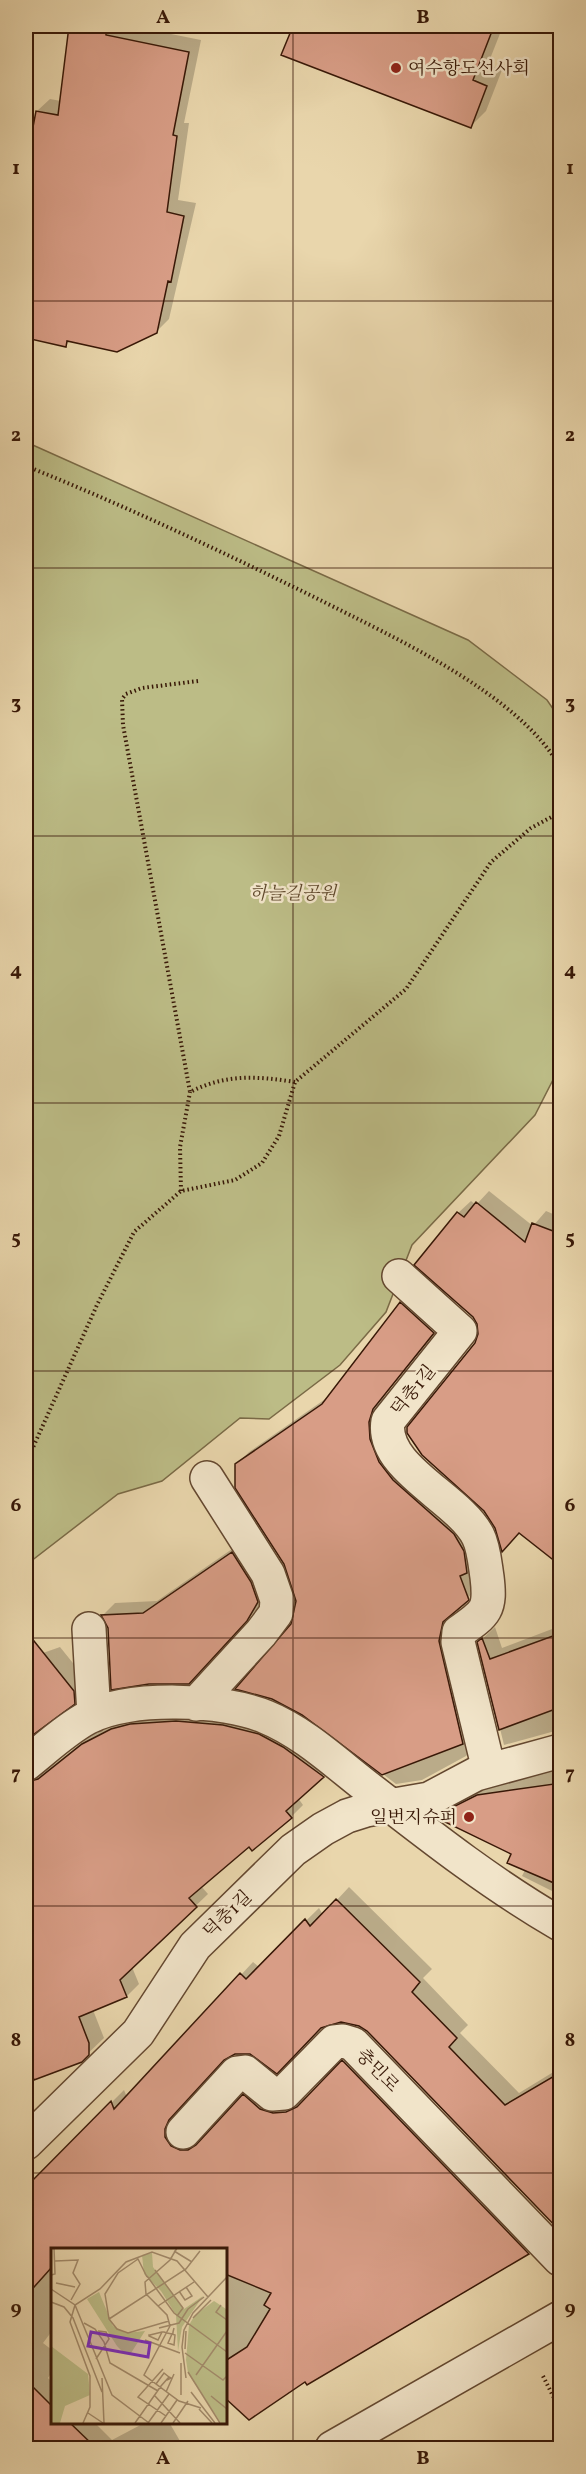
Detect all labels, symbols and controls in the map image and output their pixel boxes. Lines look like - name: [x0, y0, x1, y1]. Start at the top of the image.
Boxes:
- text: A: [156, 4, 170, 32]
- text: B: [416, 4, 430, 32]
- place label: 여수항도선사회: [408, 57, 530, 82]
- marker: 여수항도선사회: [389, 61, 403, 75]
- text: 1: [12, 155, 20, 183]
- text: 1: [566, 155, 574, 183]
- text: 2: [11, 422, 21, 450]
- text: 2: [565, 422, 575, 450]
- text: 3: [11, 690, 21, 718]
- text: 3: [565, 690, 575, 718]
- park label: 하늘길공원: [250, 882, 338, 907]
- text: 4: [10, 957, 22, 985]
- text: 4: [564, 957, 576, 985]
- text: 5: [11, 1225, 21, 1253]
- text: 5: [565, 1225, 575, 1253]
- street label: 덕충1길: [386, 1360, 442, 1422]
- text: 6: [11, 1492, 22, 1520]
- text: 6: [565, 1492, 576, 1520]
- text: 7: [11, 1760, 21, 1788]
- text: 7: [565, 1760, 575, 1788]
- place label: 일번지슈퍼: [370, 1806, 457, 1831]
- marker: 일번지슈퍼: [462, 1810, 476, 1824]
- street label: 덕충1길: [198, 1886, 258, 1945]
- text: 8: [11, 2027, 21, 2055]
- text: 8: [565, 2027, 575, 2055]
- street label: 충민로: [350, 2044, 404, 2098]
- inset map: [51, 2248, 226, 2423]
- text: 9: [10, 2295, 22, 2323]
- text: 9: [564, 2295, 576, 2323]
- text: A: [156, 2445, 170, 2473]
- text: B: [416, 2445, 430, 2473]

